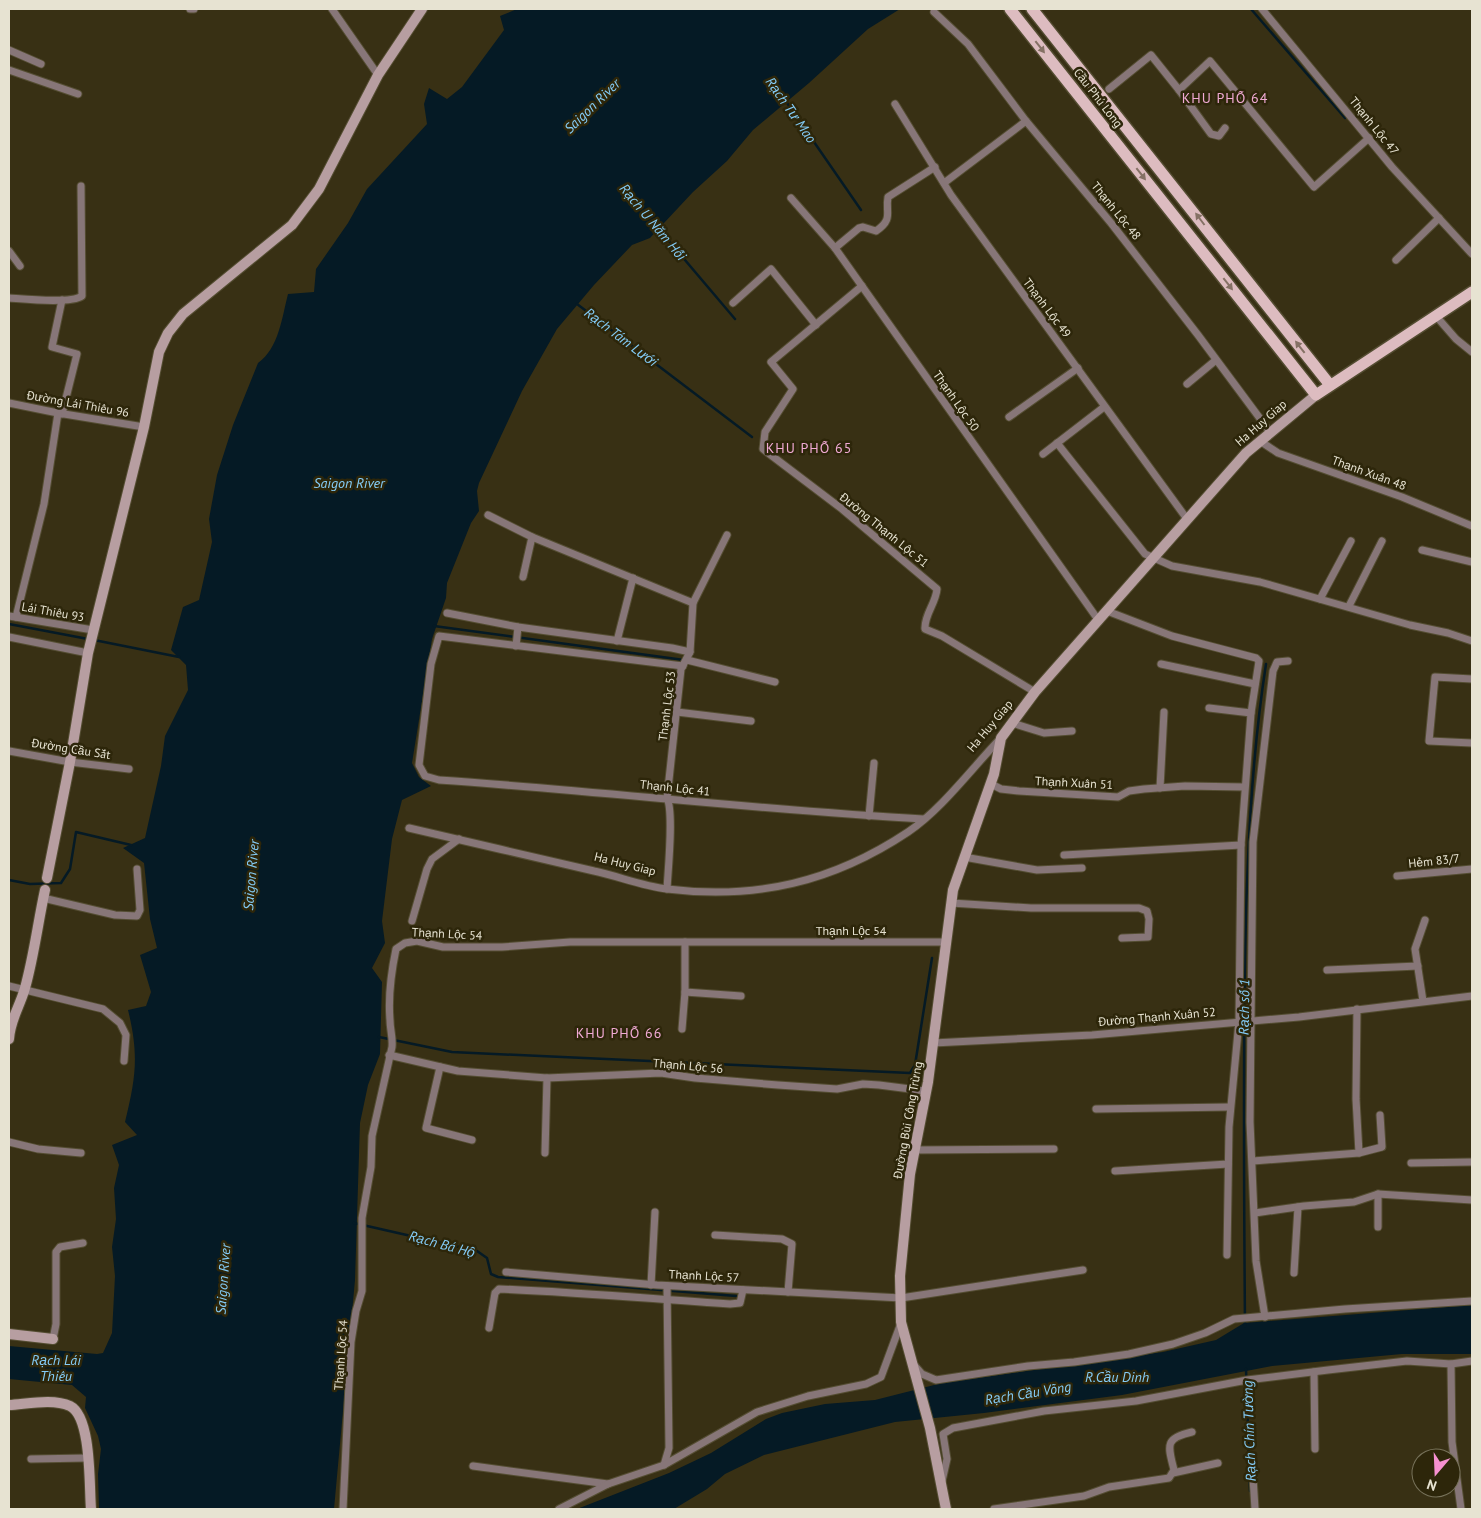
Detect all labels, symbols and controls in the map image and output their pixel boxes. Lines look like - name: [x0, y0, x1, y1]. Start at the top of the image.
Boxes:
- one-way arrow: [1035, 40, 1045, 54]
- street label: Cầu Phú Long: [1071, 65, 1126, 130]
- water label: Rạch Tư Mao: [762, 73, 820, 147]
- water label: Saigon River: [560, 74, 625, 137]
- district label: KHU PHỐ 64: [1182, 89, 1268, 107]
- street label: Thạnh Lộc 47: [1346, 94, 1402, 158]
- one-way arrow: [1136, 167, 1146, 181]
- street label: Thạnh Lộc 48: [1088, 179, 1144, 243]
- water label: Rạch U Năm Hối: [616, 180, 691, 264]
- one-way arrow: [1194, 213, 1205, 226]
- street label: Thạnh Lộc 49: [1020, 275, 1075, 340]
- one-way arrow: [1223, 277, 1234, 290]
- water label: Rạch Tám Lưới: [581, 304, 662, 371]
- one-way arrow: [1295, 340, 1305, 354]
- street label: Thạnh Lộc 50: [930, 368, 983, 434]
- street label: Đường Lái Thiêu 96: [25, 387, 130, 420]
- street label: Ha Huy Giap: [1232, 396, 1289, 449]
- district label: KHU PHỐ 65: [766, 439, 852, 457]
- street label: Thạnh Xuân 48: [1330, 452, 1408, 493]
- water label: Saigon River: [313, 474, 386, 492]
- street label: Đường Thạnh Lộc 51: [836, 488, 932, 570]
- street label: Lái Thiêu 93: [21, 599, 86, 624]
- street label: Thạnh Lộc 53: [655, 670, 678, 742]
- street label: Ha Huy Giap: [964, 697, 1016, 755]
- street label: Đường Cầu Sắt: [30, 735, 112, 762]
- street label: Thạnh Xuân 51: [1035, 773, 1113, 792]
- street label: Thạnh Lộc 41: [639, 776, 711, 799]
- water label: Saigon River: [239, 837, 263, 911]
- street label: Ha Huy Giap: [593, 849, 658, 878]
- street label: Hẻm 83/7: [1408, 850, 1460, 871]
- street label: Thạnh Lộc 54: [816, 923, 887, 938]
- street label: Thạnh Lộc 54: [411, 924, 483, 943]
- water label: Rạch số 1: [1235, 979, 1253, 1035]
- street label: Đường Thạnh Xuân 52: [1097, 1004, 1216, 1029]
- district label: KHU PHỐ 66: [576, 1024, 662, 1042]
- street label: Thạnh Lộc 56: [652, 1055, 724, 1076]
- street label: Đường Bùi Công Trừng: [890, 1060, 925, 1181]
- water label: Rạch Bá Hộ: [407, 1227, 477, 1262]
- water label: Saigon River: [212, 1242, 235, 1315]
- street label: Thạnh Lộc 57: [668, 1266, 740, 1285]
- street label: Thạnh Lộc 54: [331, 1319, 350, 1391]
- water label: Rạch Lái Thiêu: [31, 1351, 81, 1385]
- water label: R.Cầu Dinh: [1085, 1368, 1149, 1386]
- water label: Rạch Cầu Võng: [984, 1377, 1072, 1409]
- water label: Rạch Chín Tường: [1238, 1380, 1260, 1482]
- north arrow: [1411, 1448, 1461, 1498]
- text: N: [1424, 1475, 1439, 1495]

